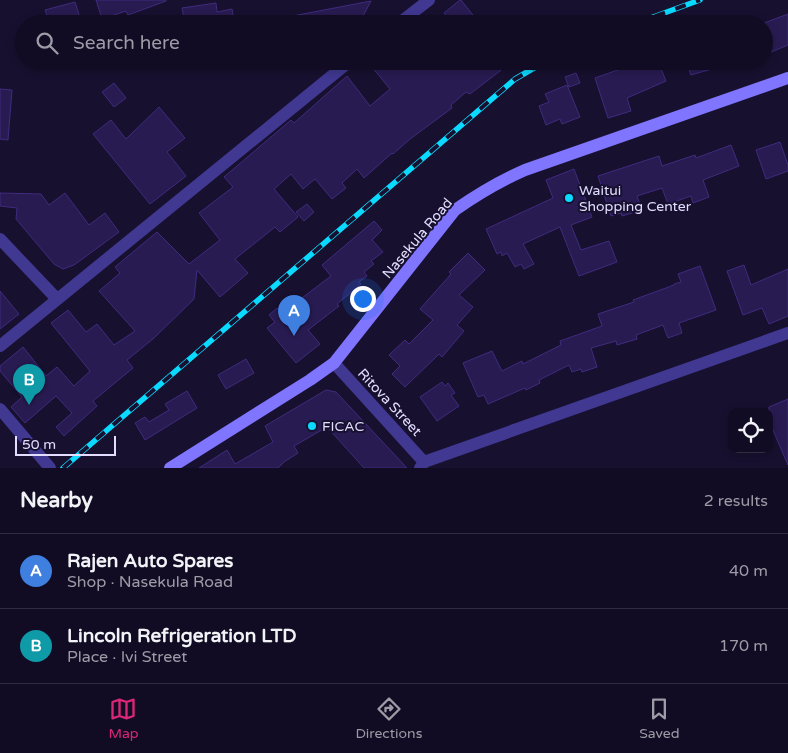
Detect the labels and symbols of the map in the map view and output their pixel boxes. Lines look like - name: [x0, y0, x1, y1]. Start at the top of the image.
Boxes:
- place label: Waitui Shopping Center: [579, 182, 692, 215]
- marker: Waitui Shopping Center: [563, 192, 575, 204]
- street label: Nasekula Road: [379, 195, 456, 282]
- your location: [350, 286, 376, 312]
- pin: A: [278, 295, 310, 336]
- pin: B: [13, 364, 45, 405]
- street label: Ritova Street: [354, 365, 426, 440]
- place label: FICAC: [322, 418, 364, 435]
- marker: FICAC: [306, 420, 318, 432]
- scale bar: [15, 433, 116, 456]

